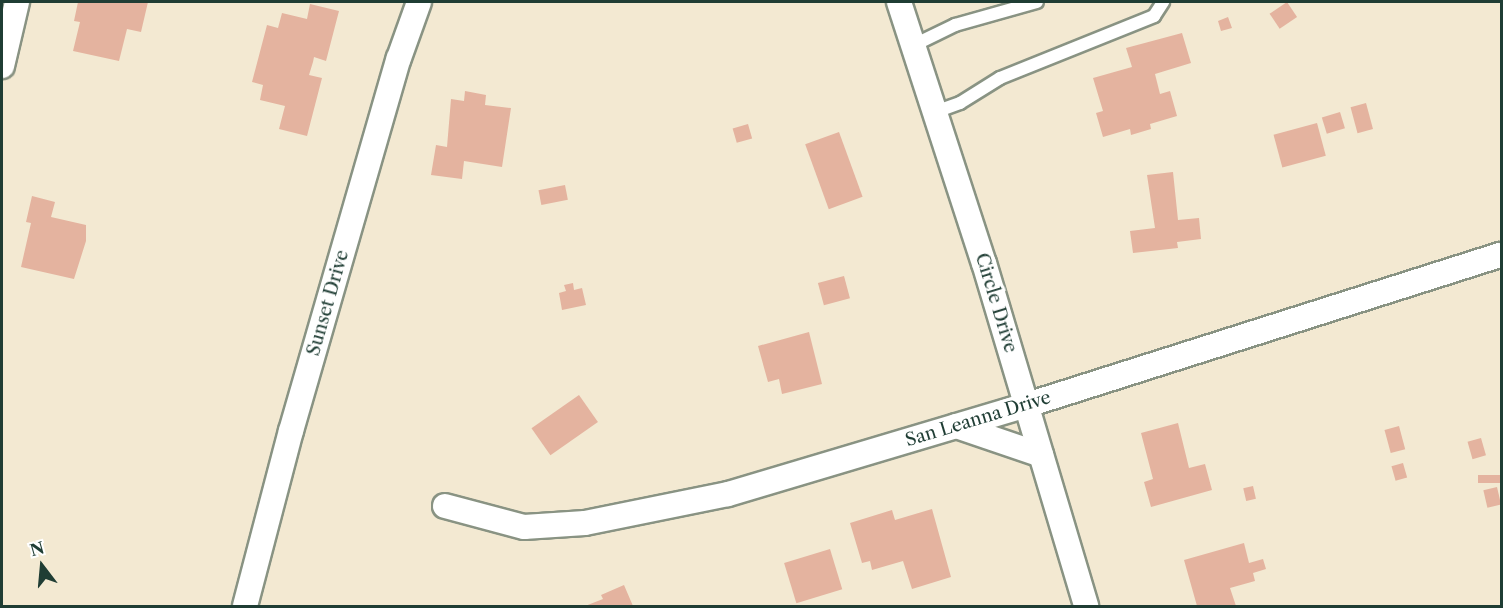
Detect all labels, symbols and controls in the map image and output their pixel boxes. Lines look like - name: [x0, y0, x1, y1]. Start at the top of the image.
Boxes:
- street label: Sunset Drive: [303, 248, 353, 358]
- street label: Circle Drive: [971, 251, 1021, 355]
- street label: San Leanna Drive: [903, 387, 1053, 451]
- north arrow: [12, 536, 72, 596]
- text: N: [28, 537, 46, 560]

